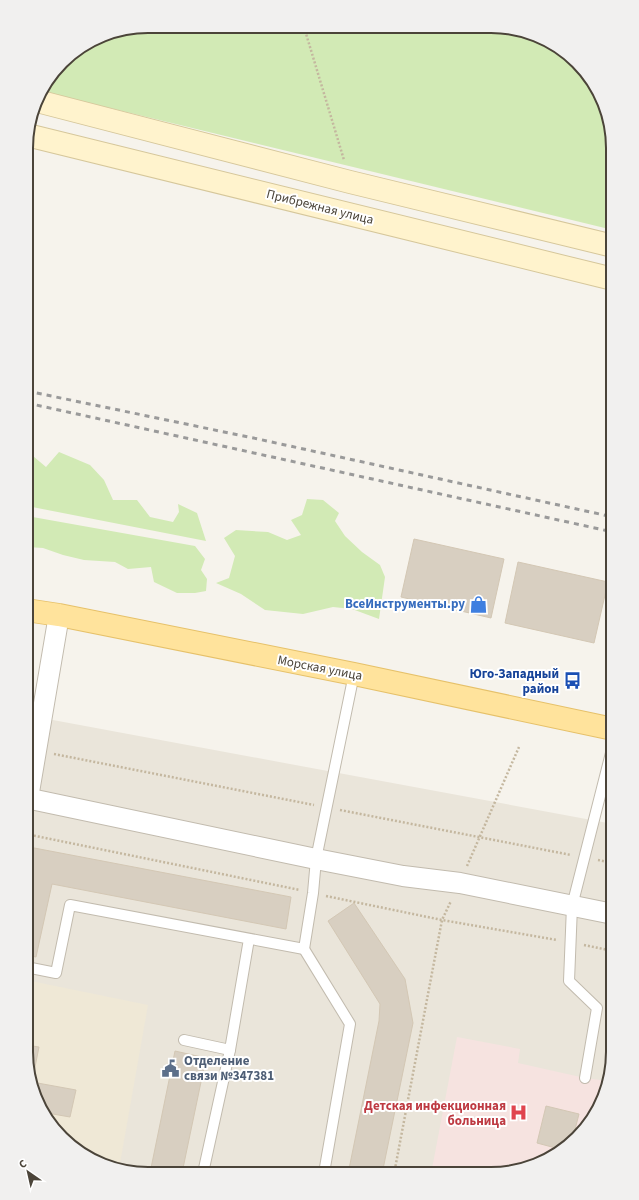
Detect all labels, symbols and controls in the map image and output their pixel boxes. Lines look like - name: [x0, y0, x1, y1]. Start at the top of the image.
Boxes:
- street label: Прибрежная улица: [265, 185, 375, 229]
- shop icon: ВсеИнструменты.ру: [468, 594, 488, 614]
- place label: ВсеИнструменты.ру: [345, 595, 465, 613]
- street label: Морская улица: [276, 651, 364, 685]
- place label: Юго-Западный район: [469, 665, 559, 698]
- bus stop icon: Юго-Западный район: [562, 671, 582, 691]
- place label: Отделение связи №347381: [184, 1052, 274, 1085]
- public building icon: Отделение связи №347381: [161, 1058, 181, 1078]
- place label: Детская инфекционная больница: [364, 1097, 506, 1130]
- hospital icon: Детская инфекционная больница: [509, 1103, 529, 1123]
- north arrow: [8, 1152, 48, 1192]
- text: С: [16, 1156, 30, 1172]

